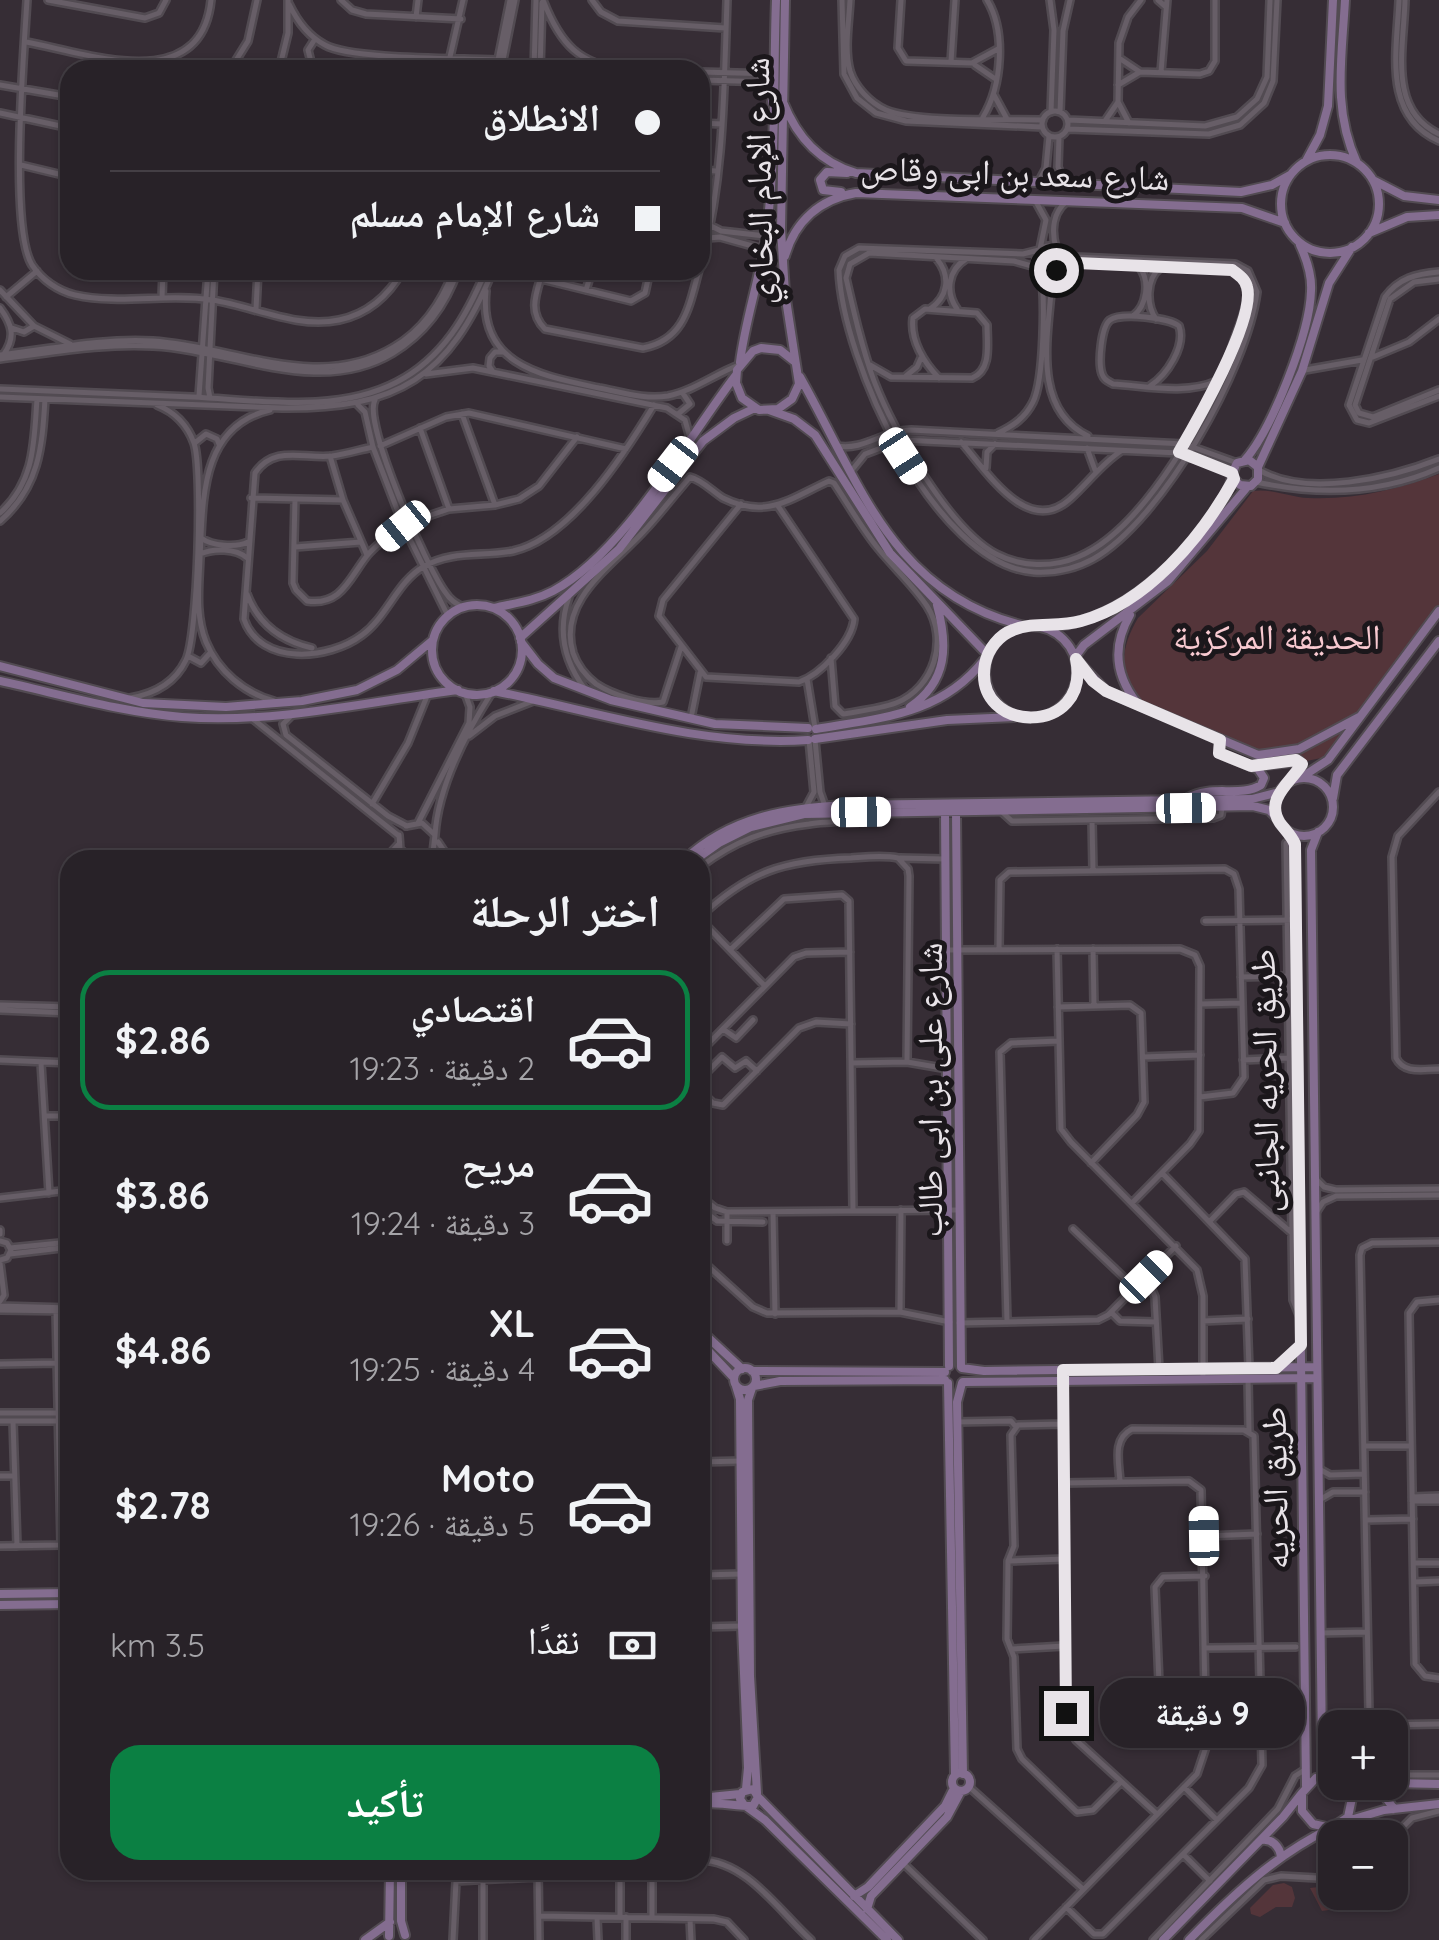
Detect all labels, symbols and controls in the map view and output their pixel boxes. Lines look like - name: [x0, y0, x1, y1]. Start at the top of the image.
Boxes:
- street label: شارع الإمام البخاري: [734, 57, 789, 305]
- text: الانطلاق: [482, 93, 600, 141]
- street label: شارع سعد بن ابى وقاص: [860, 145, 1170, 200]
- text: شارع الإمام مسلم: [350, 189, 600, 237]
- route start: [1034, 248, 1079, 293]
- car: [874, 423, 932, 489]
- car: [643, 431, 703, 497]
- car: [370, 495, 436, 557]
- park label: الحديقة المركزية: [1173, 614, 1381, 658]
- car: [1156, 792, 1216, 824]
- car: [831, 796, 891, 828]
- text: اختر الرحلة: [470, 882, 660, 938]
- street label: شارع على بن ابى طالب: [907, 942, 952, 1238]
- street label: طريق الحريه الجانبى: [1240, 949, 1288, 1213]
- text: اقتصادي: [411, 984, 535, 1032]
- icon: car: [565, 995, 655, 1085]
- text: $2.86: [115, 1016, 211, 1064]
- text: 2 دقيقة · 19:23: [350, 1048, 535, 1088]
- text: مريح: [461, 1139, 535, 1187]
- icon: car: [565, 1150, 655, 1240]
- text: $3.86: [115, 1171, 209, 1219]
- text: 3 دقيقة · 19:24: [351, 1203, 535, 1243]
- car: [1114, 1245, 1178, 1309]
- text: XL: [489, 1299, 535, 1347]
- icon: car: [565, 1305, 655, 1395]
- text: $4.86: [115, 1326, 211, 1374]
- text: 4 دقيقة · 19:25: [350, 1349, 535, 1389]
- street label: طريق الحريه: [1251, 1406, 1297, 1570]
- text: Moto: [441, 1454, 535, 1502]
- icon: car: [565, 1460, 655, 1550]
- text: $2.78: [115, 1481, 210, 1529]
- text: 5 دقيقة · 19:26: [349, 1504, 535, 1544]
- car: [1188, 1506, 1220, 1566]
- text: نقدًا: [528, 1616, 580, 1664]
- icon: cash: [605, 1618, 660, 1673]
- text: 3.5 km: [110, 1625, 205, 1665]
- callout: 9 دقيقة: [1101, 1678, 1306, 1748]
- route end: [1044, 1691, 1089, 1736]
- text: 9 دقيقة: [1155, 1693, 1250, 1733]
- map controls: [1318, 1710, 1408, 1910]
- button: +: [1318, 1710, 1408, 1800]
- button: تأكيد: [110, 1745, 660, 1860]
- button: −: [1318, 1820, 1408, 1910]

